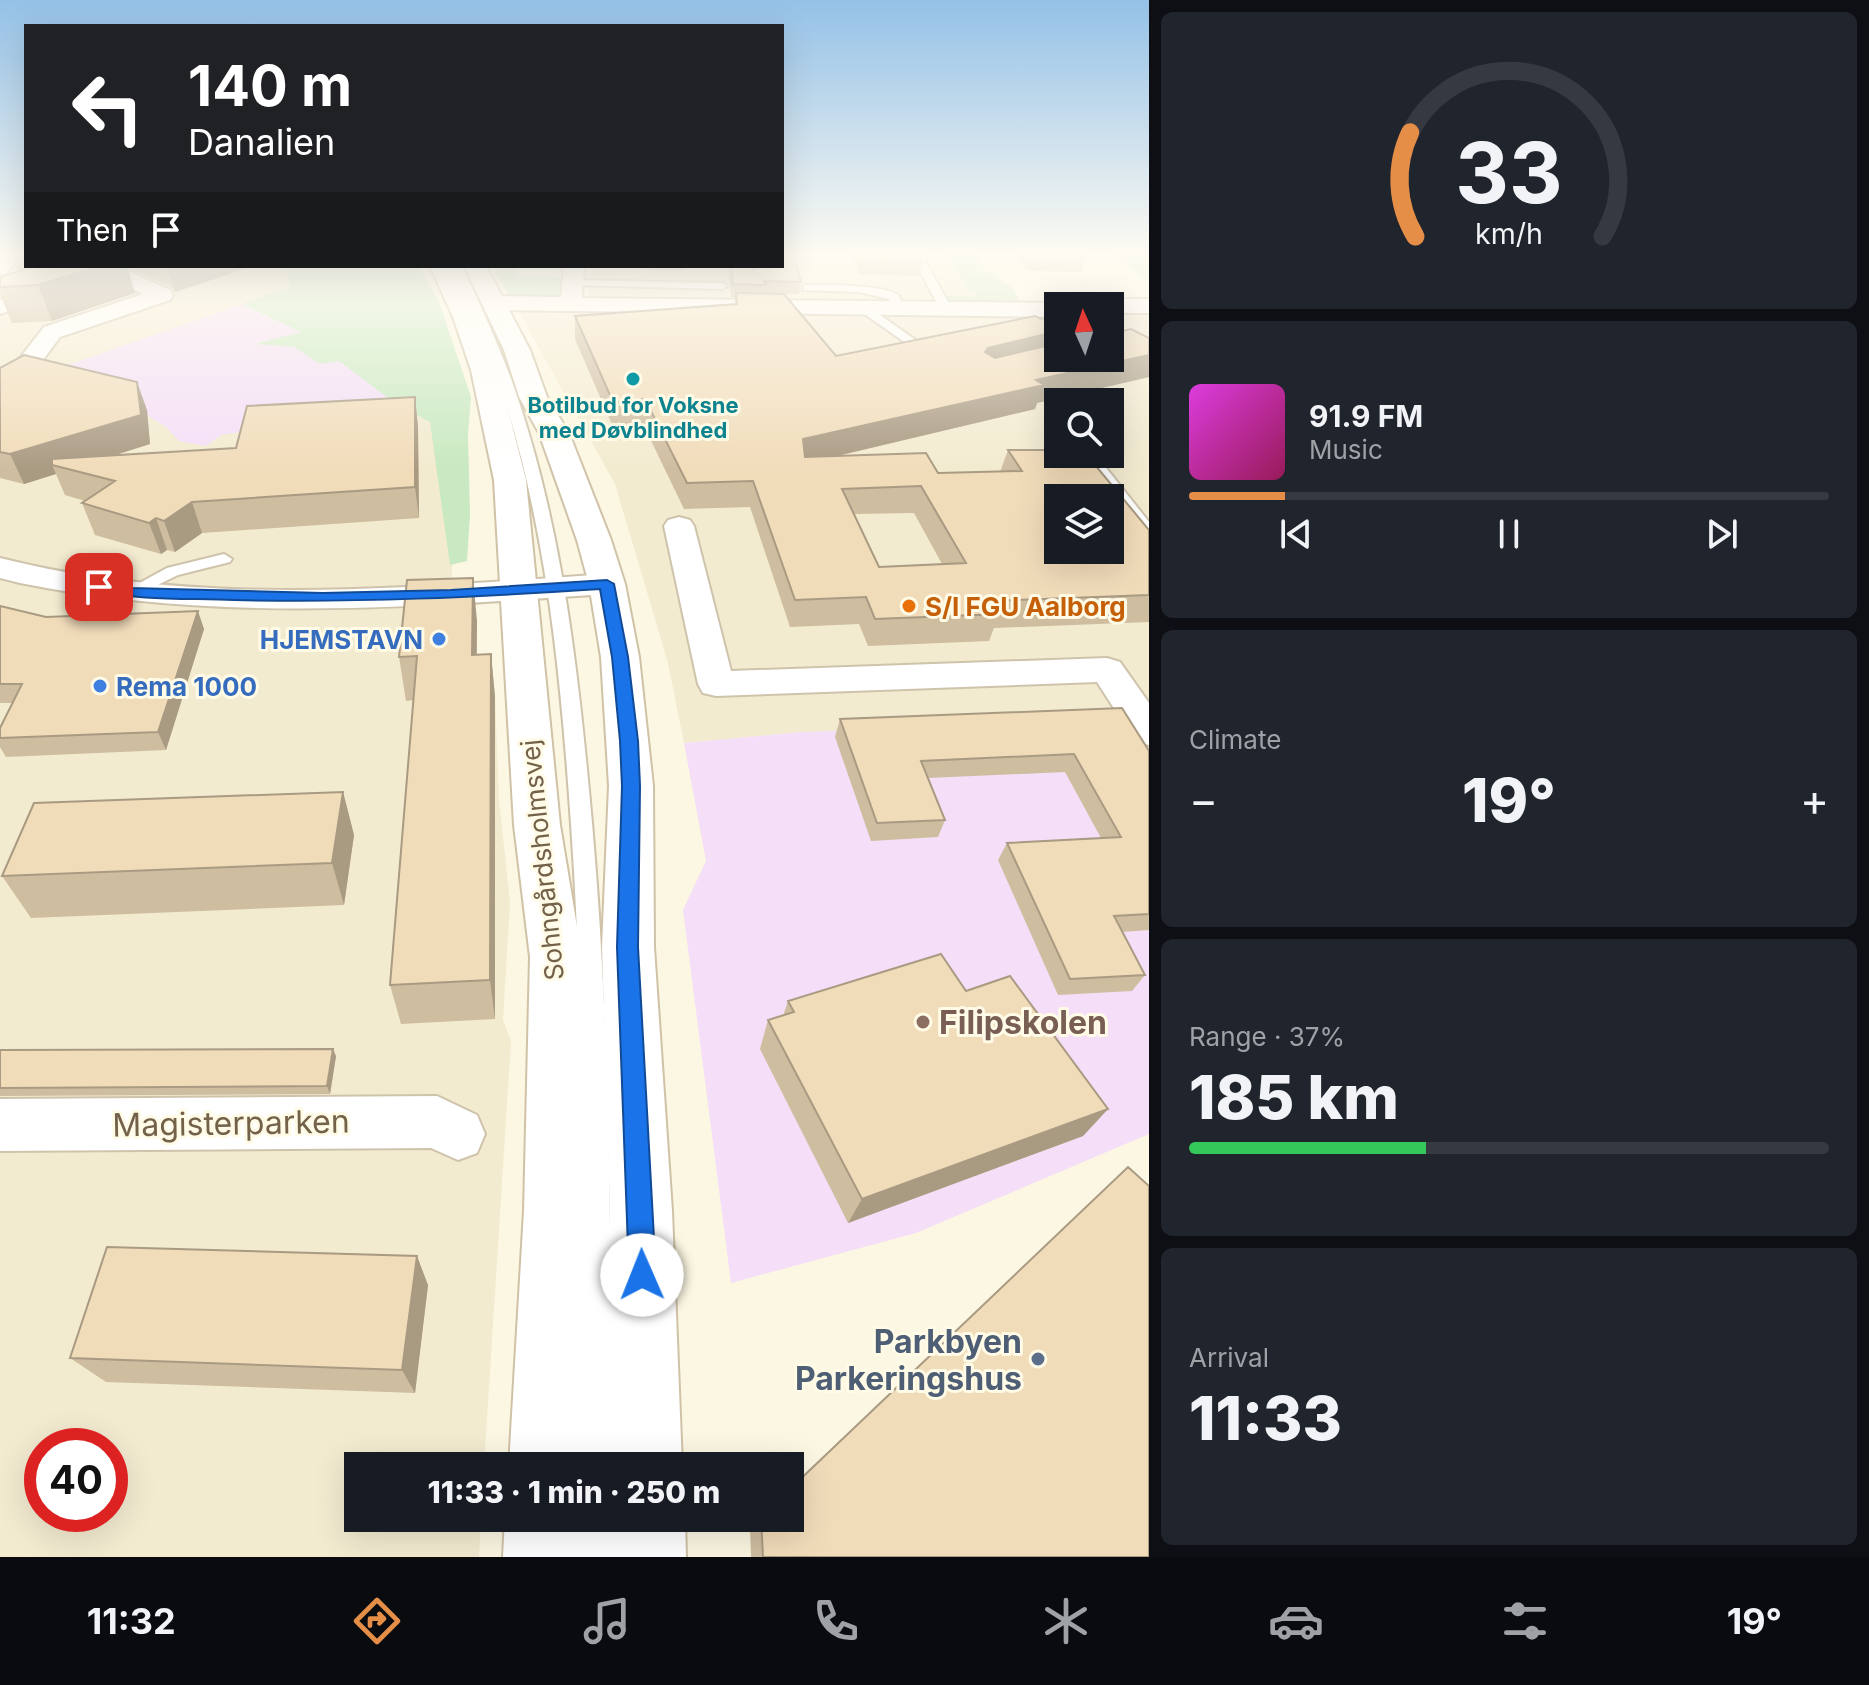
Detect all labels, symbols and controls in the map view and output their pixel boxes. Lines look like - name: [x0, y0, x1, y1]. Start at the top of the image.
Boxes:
- text: 140 m: [188, 52, 352, 120]
- icon: left: [56, 56, 160, 160]
- text: Danalien: [188, 120, 335, 164]
- text: 33: [1455, 121, 1563, 222]
- icon: arrive: [144, 208, 188, 252]
- text: Then: [56, 212, 128, 248]
- text: km/h: [1475, 216, 1543, 251]
- north arrow: [1044, 292, 1124, 372]
- map controls: [1044, 292, 1124, 564]
- marker: Botilbud for Voksne med Døvblindhed: [624, 370, 642, 388]
- button: search: [1044, 388, 1124, 468]
- place label: Botilbud for Voksne med Døvblindhed: [527, 392, 739, 443]
- text: 91.9 FM: [1309, 398, 1423, 434]
- text: Music: [1309, 434, 1383, 465]
- button: layers: [1044, 484, 1124, 564]
- icon: previous: [1274, 512, 1318, 556]
- icon: pause: [1487, 512, 1531, 556]
- icon: next: [1700, 512, 1744, 556]
- pin: [65, 553, 133, 621]
- icon: arrive: [77, 565, 121, 609]
- place label: S/I FGU Aalborg: [925, 591, 1126, 622]
- marker: S/I FGU Aalborg: [900, 597, 918, 615]
- place label: HJEMSTAVN: [260, 624, 423, 655]
- marker: HJEMSTAVN: [430, 630, 448, 648]
- place label: Rema 1000: [116, 671, 257, 702]
- marker: Rema 1000: [91, 677, 109, 695]
- text: Climate: [1189, 724, 1281, 755]
- street label: Sohngårdsholmsvej: [514, 738, 570, 982]
- text: 19°: [1462, 764, 1556, 836]
- text: −: [1189, 773, 1218, 827]
- text: +: [1800, 773, 1829, 827]
- place label: Filipskolen: [939, 1003, 1107, 1042]
- marker: Filipskolen: [914, 1013, 932, 1031]
- text: Range · 37%: [1189, 1021, 1345, 1052]
- text: 185 km: [1189, 1061, 1399, 1133]
- street label: Magisterparken: [112, 1101, 350, 1145]
- position arrow: [600, 1233, 684, 1317]
- place label: Parkbyen Parkeringshus: [795, 1322, 1022, 1398]
- text: Arrival: [1189, 1342, 1269, 1373]
- marker: Parkbyen Parkeringshus: [1029, 1350, 1047, 1368]
- text: 11:33: [1189, 1382, 1342, 1454]
- speed limit sign: 40: [24, 1428, 128, 1532]
- text: 11:33 · 1 min · 250 m: [428, 1474, 720, 1510]
- icon: directions: [349, 1593, 405, 1649]
- icon: music: [579, 1593, 635, 1649]
- icon: phone: [808, 1593, 864, 1649]
- icon: climate: [1038, 1593, 1094, 1649]
- icon: car: [1268, 1593, 1324, 1649]
- icon: filters: [1497, 1593, 1553, 1649]
- text: 11:32: [87, 1599, 176, 1643]
- text: 19°: [1727, 1599, 1782, 1643]

